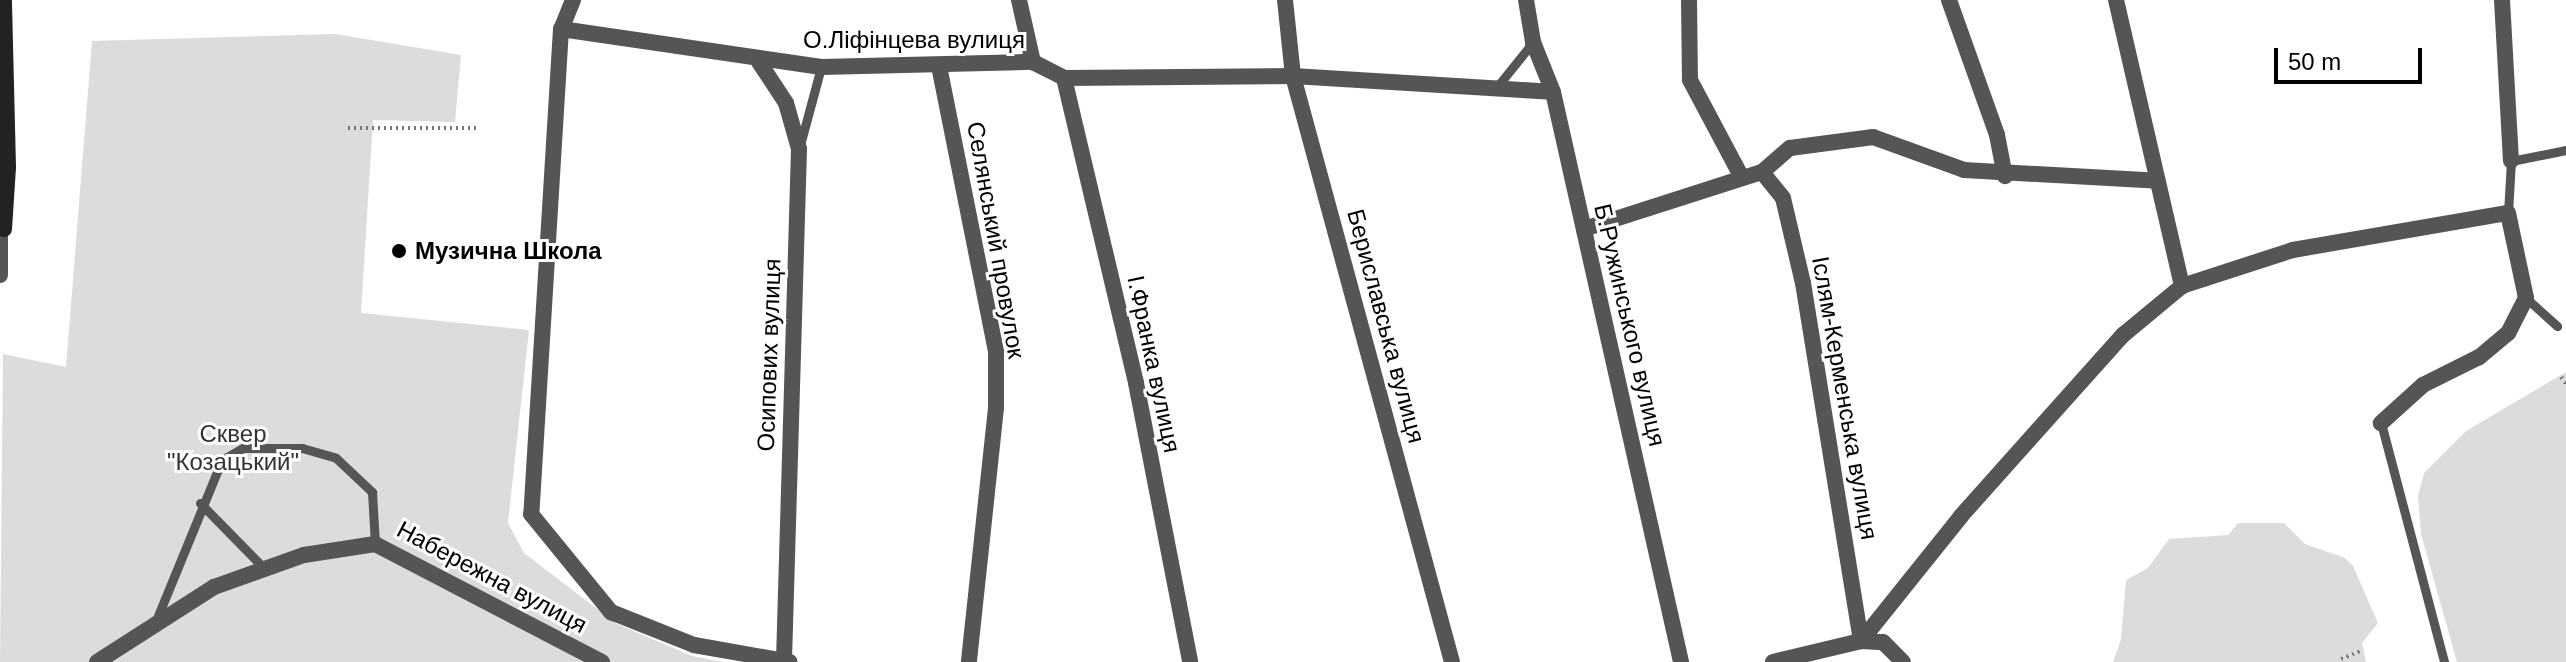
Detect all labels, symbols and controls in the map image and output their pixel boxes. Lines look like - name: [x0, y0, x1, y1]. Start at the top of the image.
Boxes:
- street label: О.Ліфінцева вулиця: [803, 26, 1025, 54]
- scale bar: [2278, 32, 2426, 82]
- text: 50 m: [2288, 48, 2341, 75]
- street label: Селянський провулок: [961, 119, 1031, 361]
- street label: Б.Ружинського вулиця: [1588, 201, 1672, 449]
- street label: Бериславська вулиця: [1341, 206, 1431, 446]
- place label: Музична Школа: [415, 237, 602, 265]
- marker: Музична Школа: [390, 242, 408, 260]
- street label: Іслям-Керменська вулиця: [1806, 254, 1884, 542]
- street label: Осипових вулиця: [751, 258, 787, 452]
- street label: І.Франка вулиця: [1121, 273, 1187, 455]
- park label: Сквер "Козацький": [167, 420, 299, 476]
- street label: Набережна вулиця: [392, 515, 592, 639]

